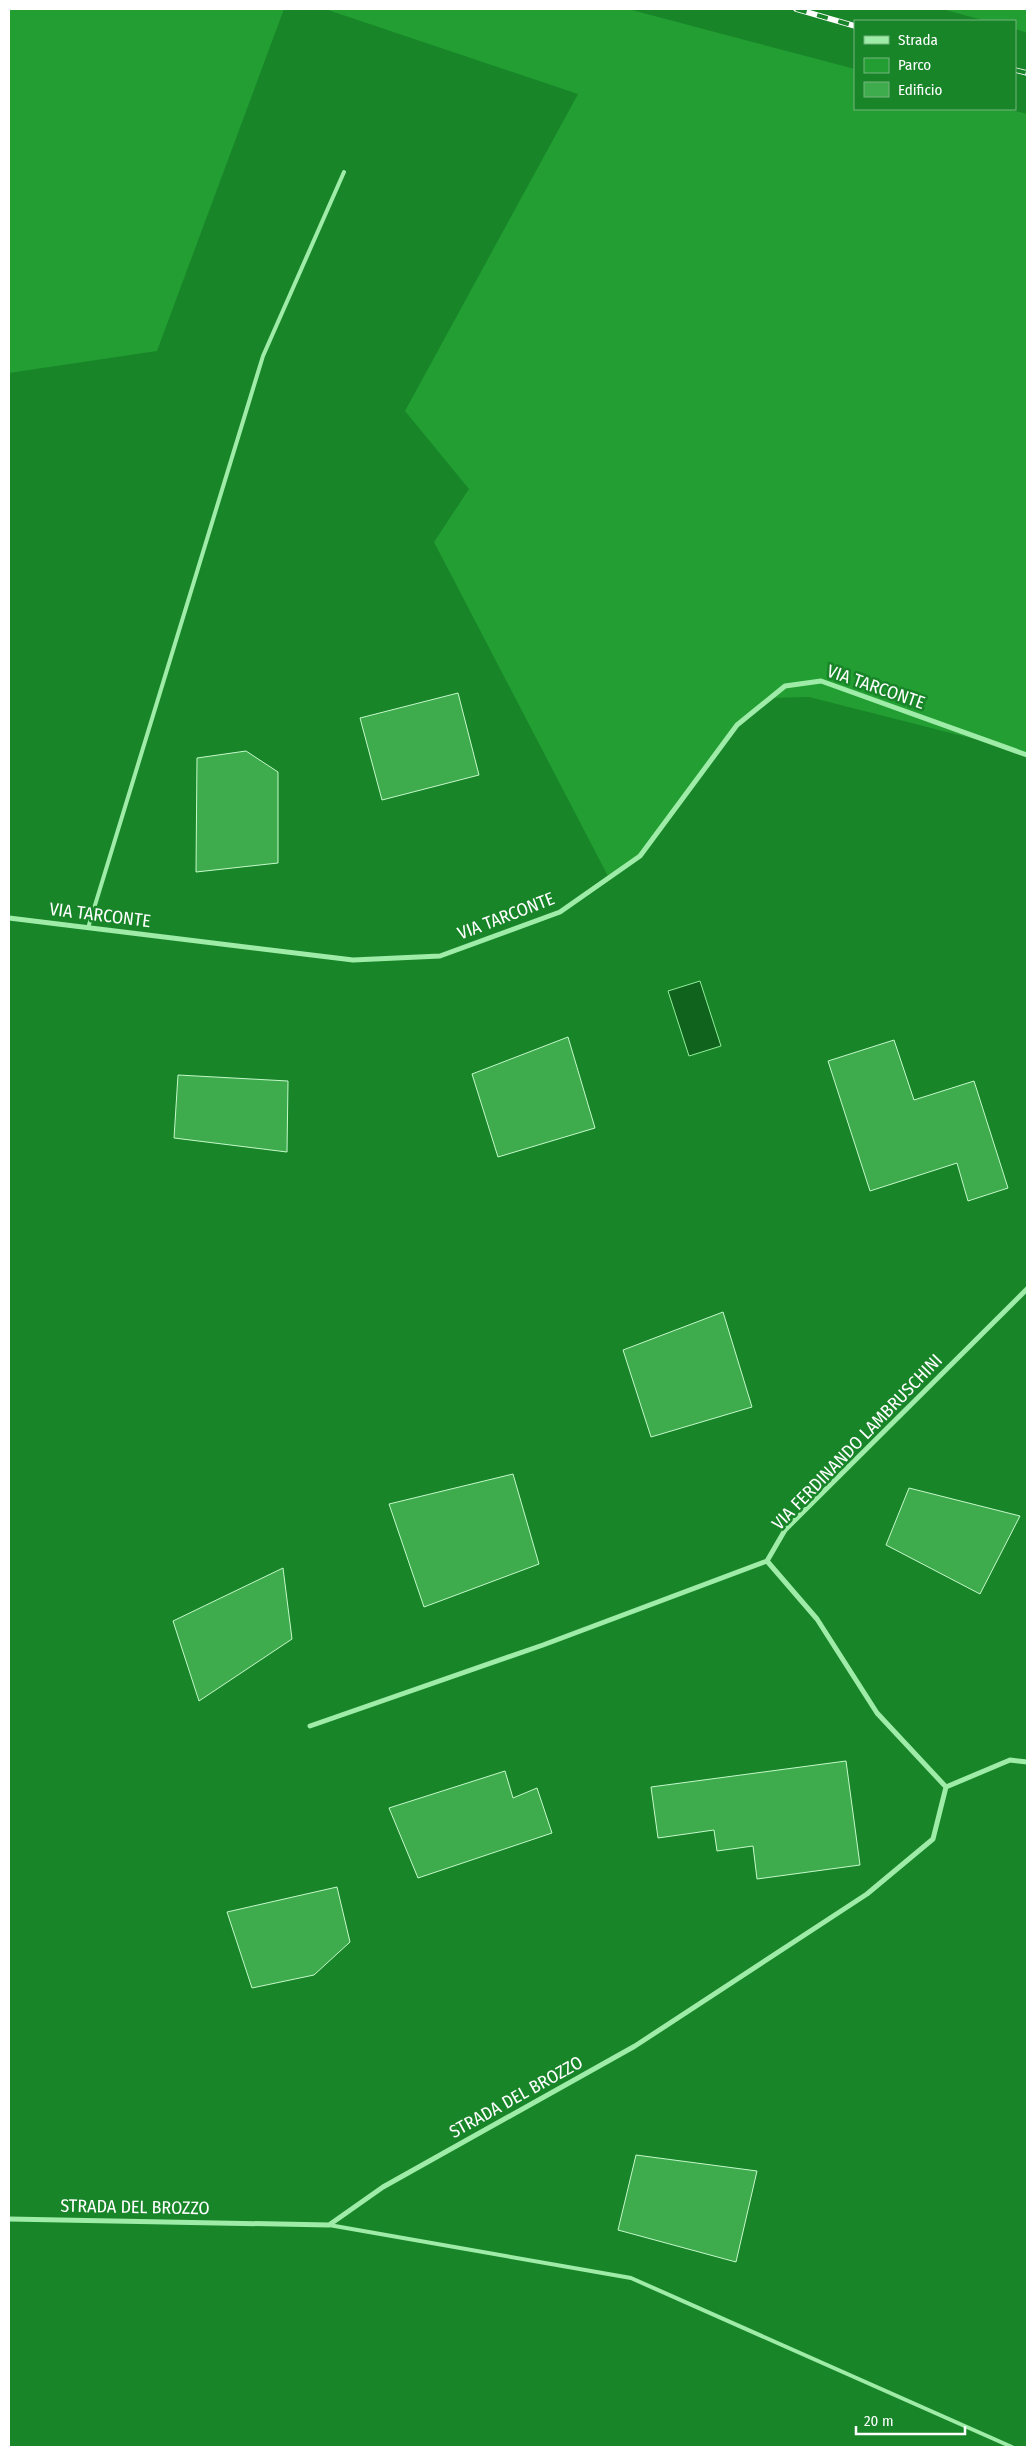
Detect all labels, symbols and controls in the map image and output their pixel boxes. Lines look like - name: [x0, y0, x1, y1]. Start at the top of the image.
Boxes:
- legend: [854, 20, 1016, 110]
- text: Strada: [898, 31, 938, 49]
- text: Parco: [898, 56, 931, 74]
- text: Edificio: [898, 81, 943, 99]
- street label: VIA TARCONTE: [824, 660, 928, 714]
- street label: VIA TARCONTE: [454, 887, 558, 945]
- street label: VIA TARCONTE: [48, 898, 152, 932]
- street label: VIA FERDINANDO LAMBRUSCHINI: [767, 1350, 947, 1534]
- street label: STRADA DEL BROZZO: [445, 2051, 587, 2143]
- street label: STRADA DEL BROZZO: [60, 2195, 210, 2219]
- scale bar: [856, 2404, 965, 2436]
- text: 20 m: [864, 2412, 894, 2430]

